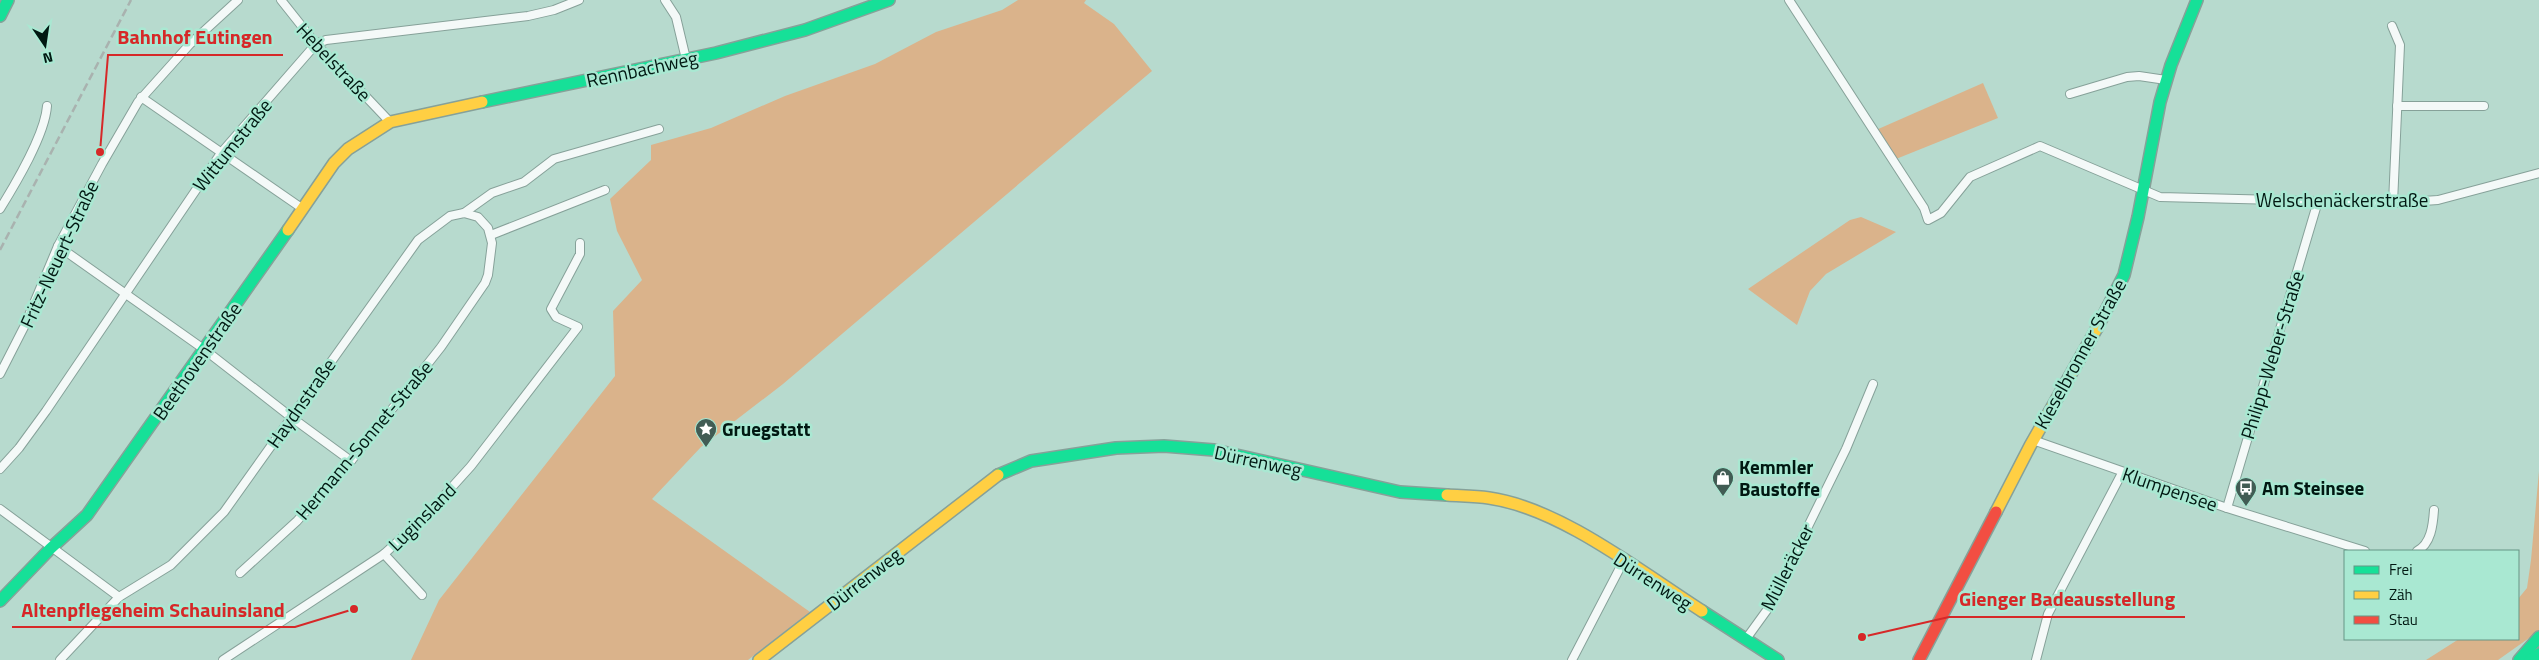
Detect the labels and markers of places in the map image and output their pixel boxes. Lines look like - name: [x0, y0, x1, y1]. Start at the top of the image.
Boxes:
- callout: Bahnhof Eutingen: [108, 20, 283, 55]
- place label: Gruegstatt: [722, 414, 811, 443]
- place icon: Gruegstatt: [694, 417, 718, 448]
- place label: Kemmler Baustoffe: [1739, 452, 1820, 503]
- shop icon: Kemmler Baustoffe: [1711, 466, 1735, 497]
- place label: Am Steinsee: [2262, 473, 2364, 502]
- bus stop icon: Am Steinsee: [2234, 476, 2258, 507]
- callout: Gienger Badeausstellung: [1949, 582, 2185, 617]
- callout: Altenpflegeheim Schauinsland: [12, 592, 295, 627]

